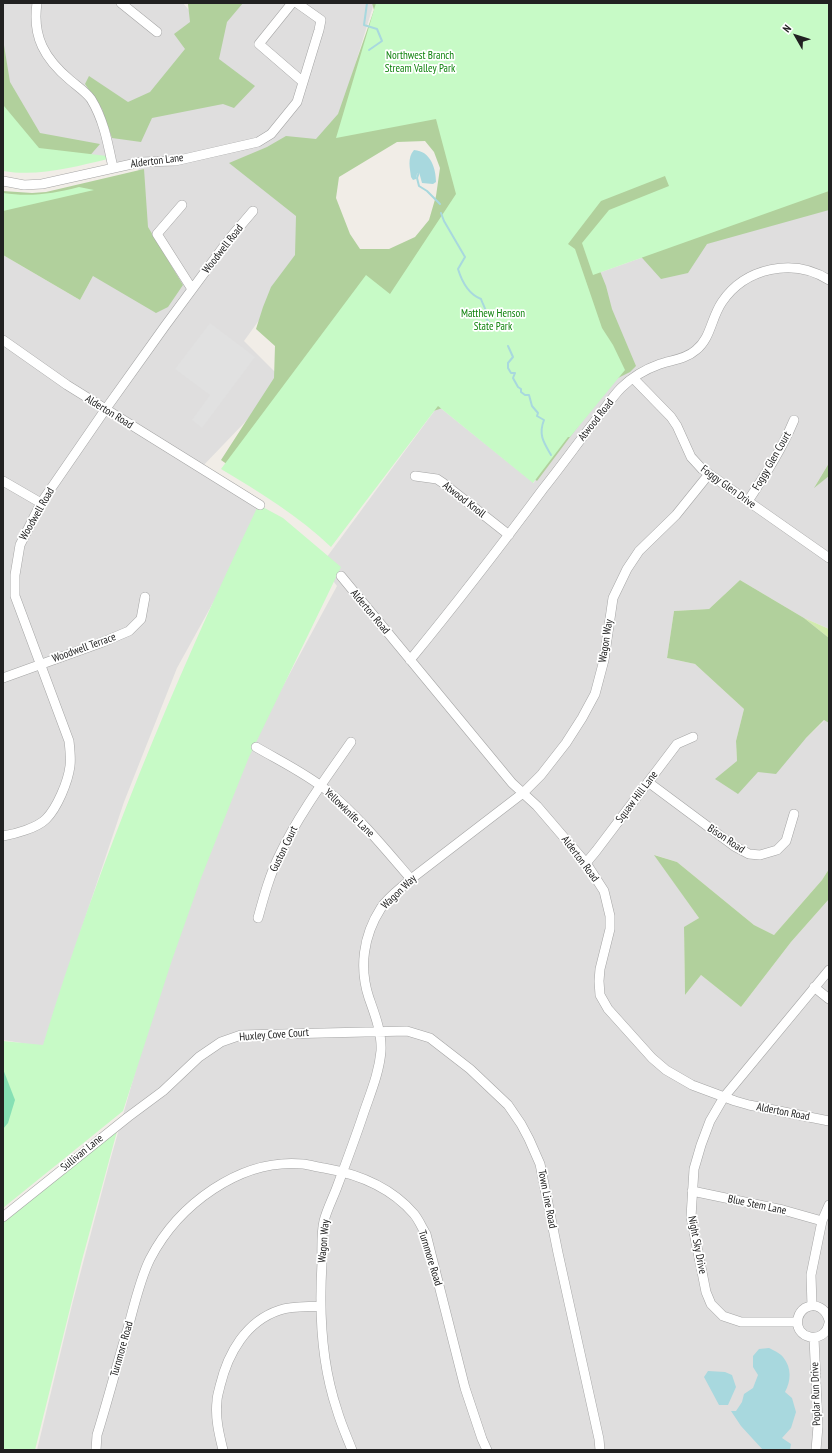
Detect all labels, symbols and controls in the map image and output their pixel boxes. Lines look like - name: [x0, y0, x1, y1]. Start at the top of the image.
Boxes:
- north arrow: [776, 16, 816, 56]
- text: N: [779, 22, 794, 35]
- park label: Northwest Branch Stream Valley Park: [385, 49, 455, 75]
- street label: Alderton Lane: [130, 151, 184, 171]
- street label: Woodwell Road: [200, 222, 246, 276]
- park label: Matthew Henson State Park: [461, 307, 525, 333]
- street label: Alderton Road: [83, 392, 135, 432]
- street label: Atwood Road: [575, 396, 617, 444]
- street label: Foggy Glen Court: [750, 429, 794, 493]
- street label: Foggy Glen Drive: [698, 463, 758, 511]
- street label: Atwood Knoll: [440, 479, 488, 521]
- street label: Woodwell Road: [17, 485, 57, 543]
- street label: Alderton Road: [348, 587, 392, 637]
- street label: Wagon Way: [596, 618, 616, 664]
- street label: Woodwell Terrace: [50, 630, 118, 666]
- street label: Squaw Hill Lane: [613, 769, 661, 825]
- street label: Yellowknife Lane: [321, 786, 377, 840]
- street label: Bison Road: [705, 822, 747, 856]
- street label: Guston Court: [267, 824, 301, 874]
- street label: Alderton Road: [558, 833, 602, 885]
- street label: Wagon Way: [379, 872, 419, 912]
- street label: Huxley Cove Court: [239, 1026, 309, 1044]
- street label: Alderton Road: [755, 1100, 811, 1124]
- street label: Sullivan Lane: [58, 1132, 106, 1174]
- street label: Town Line Road: [535, 1169, 559, 1229]
- street label: Blue Stem Lane: [727, 1192, 787, 1218]
- street label: Night Sky Drive: [685, 1215, 709, 1275]
- street label: Wagon Way: [316, 1219, 332, 1263]
- street label: Turnmore Road: [415, 1229, 445, 1287]
- street label: Turnmore Road: [108, 1320, 136, 1378]
- street label: Poplar Run Drive: [808, 1362, 824, 1426]

